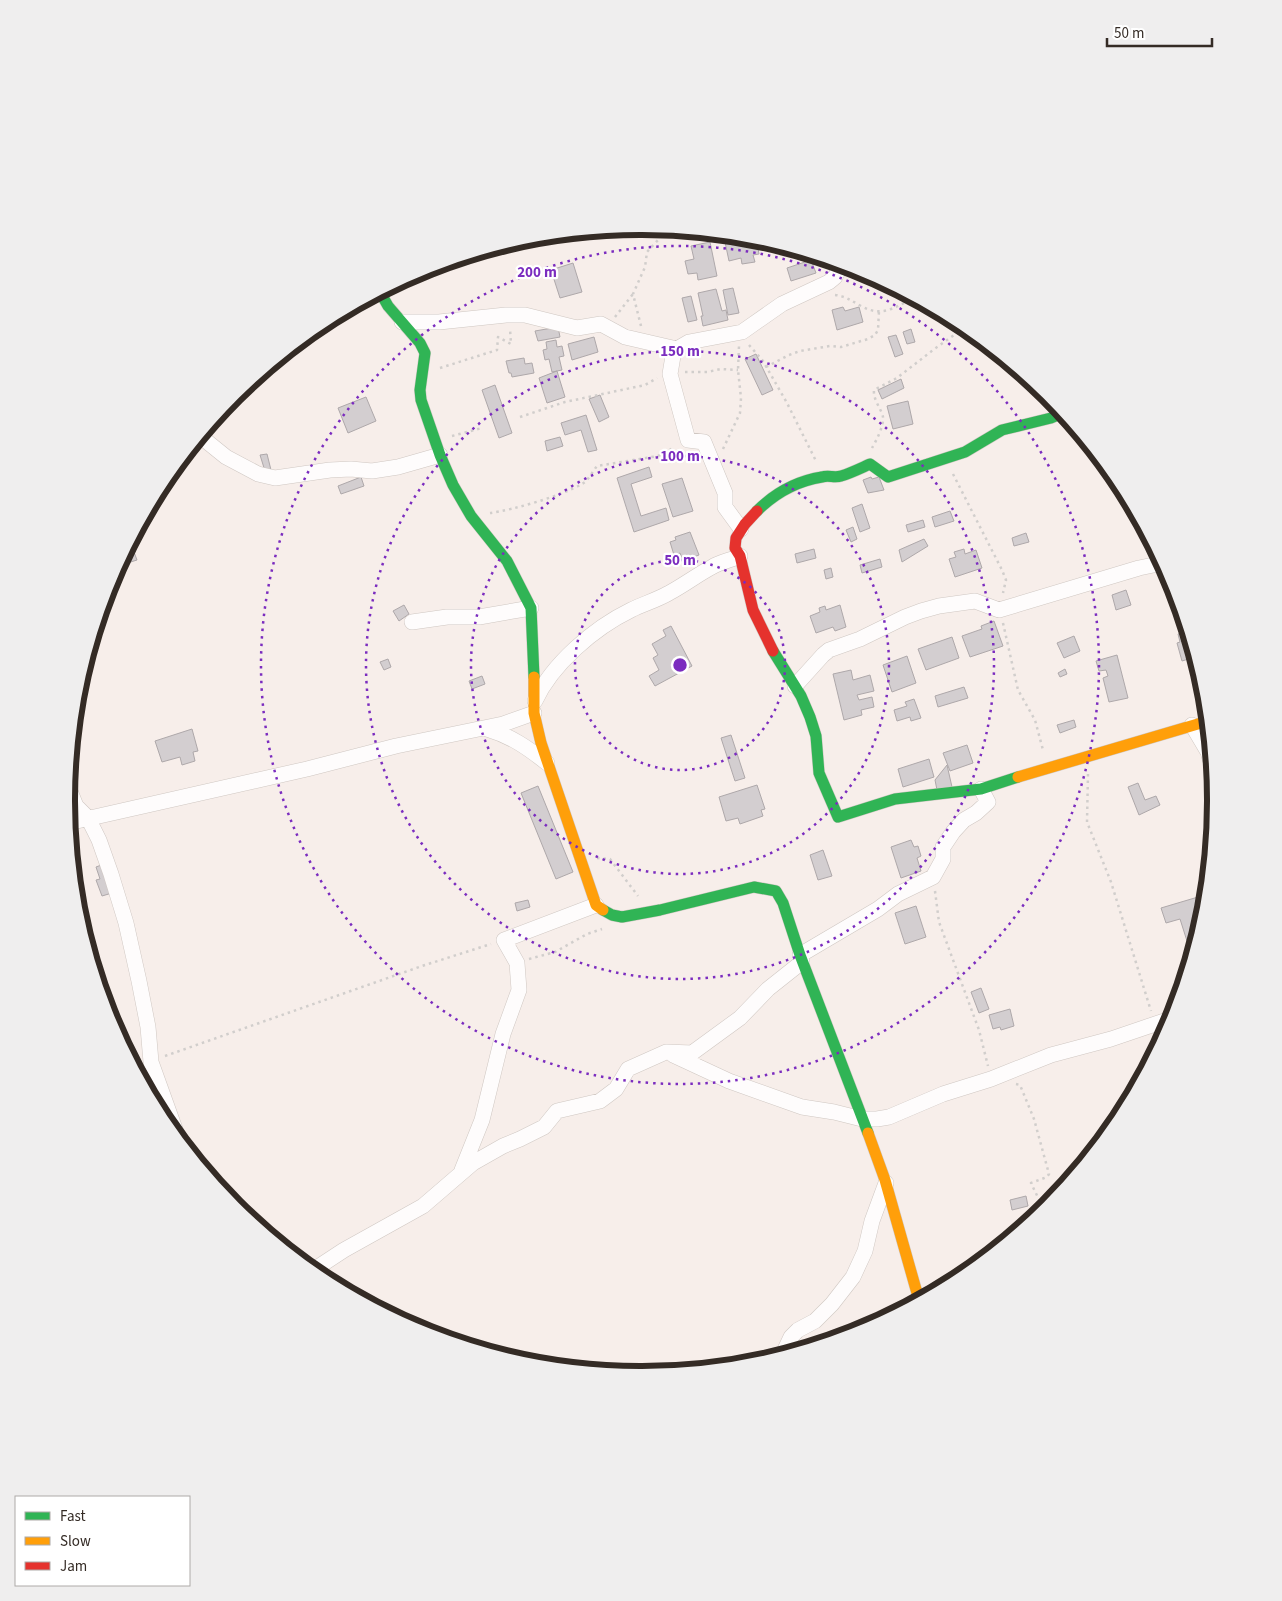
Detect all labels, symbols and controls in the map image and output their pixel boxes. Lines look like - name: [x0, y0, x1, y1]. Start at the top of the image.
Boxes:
- scale bar: [1107, 15, 1212, 47]
- text: 50 m: [1114, 23, 1144, 44]
- text: 200 m: [517, 262, 557, 283]
- text: 150 m: [660, 341, 700, 362]
- text: 100 m: [660, 446, 700, 467]
- text: 50 m: [664, 550, 696, 571]
- centre of rings: [671, 656, 689, 674]
- legend: [15, 1496, 190, 1586]
- text: Fast: [60, 1506, 86, 1527]
- text: Slow: [60, 1531, 91, 1552]
- text: Jam: [60, 1556, 87, 1577]

